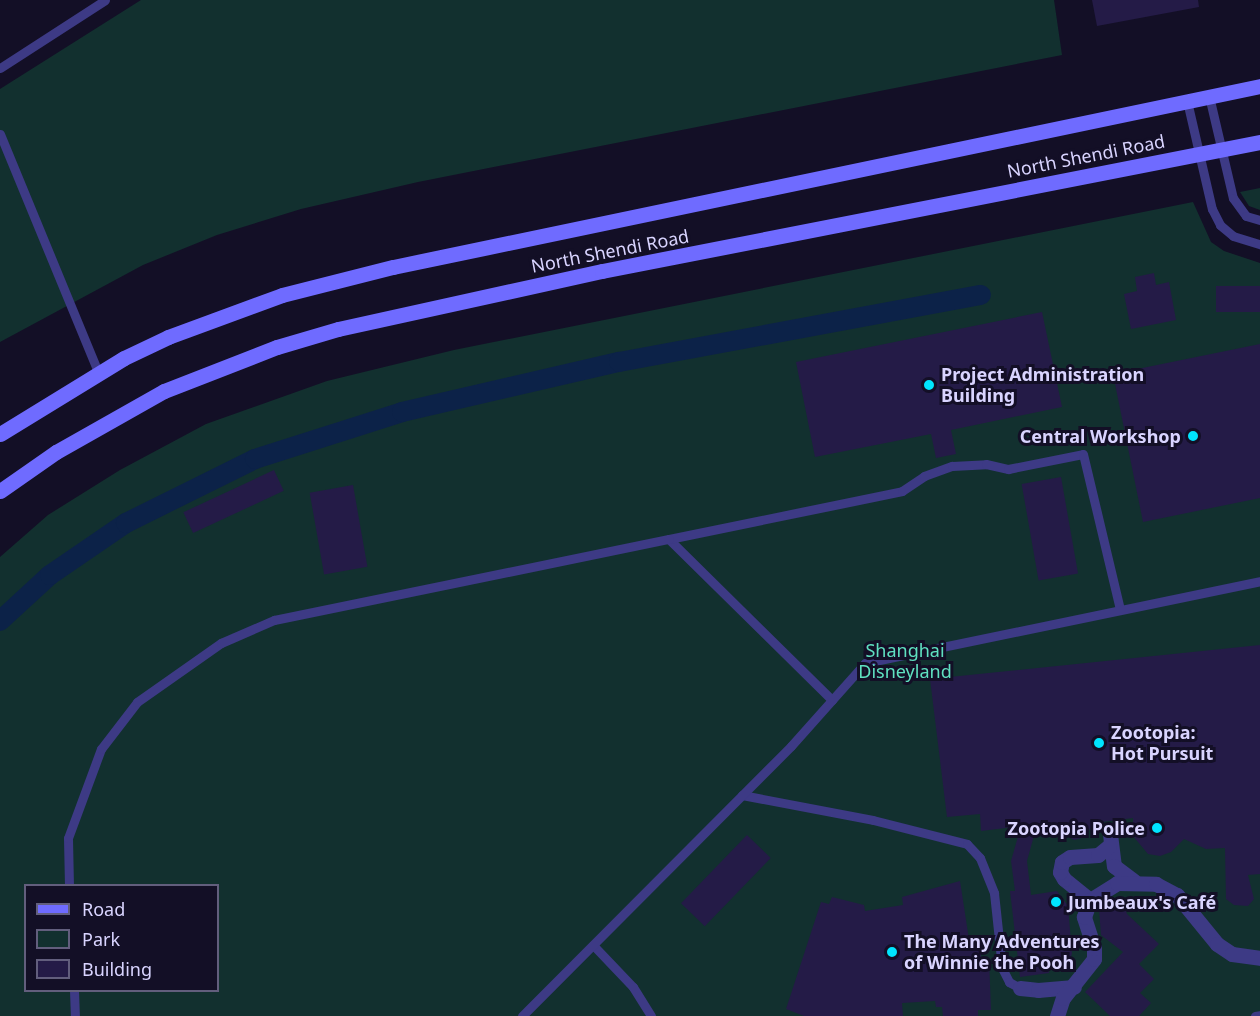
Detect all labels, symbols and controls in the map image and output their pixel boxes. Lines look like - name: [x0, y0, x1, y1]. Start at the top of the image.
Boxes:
- street label: North Shendi Road: [1005, 130, 1167, 182]
- street label: North Shendi Road: [529, 225, 691, 277]
- place label: Project Administration Building: [941, 364, 1144, 406]
- marker: Project Administration Building: [922, 378, 936, 392]
- place label: Central Workshop: [1020, 425, 1181, 447]
- marker: Central Workshop: [1186, 429, 1200, 443]
- park label: Shanghai Disneyland: [858, 640, 952, 682]
- place label: Zootopia: Hot Pursuit: [1111, 722, 1213, 764]
- marker: Zootopia: Hot Pursuit: [1092, 736, 1106, 750]
- place label: Zootopia Police: [1008, 817, 1145, 839]
- marker: Zootopia Police: [1150, 821, 1164, 835]
- legend: [24, 884, 219, 992]
- place label: Jumbeaux's Café: [1068, 891, 1216, 913]
- marker: Jumbeaux's Café: [1049, 895, 1063, 909]
- text: Road: [82, 897, 125, 921]
- text: Park: [82, 927, 120, 951]
- place label: The Many Adventures of Winnie the Pooh: [904, 931, 1099, 974]
- marker: The Many Adventures of Winnie the Pooh: [885, 945, 899, 959]
- text: Building: [82, 957, 152, 981]

